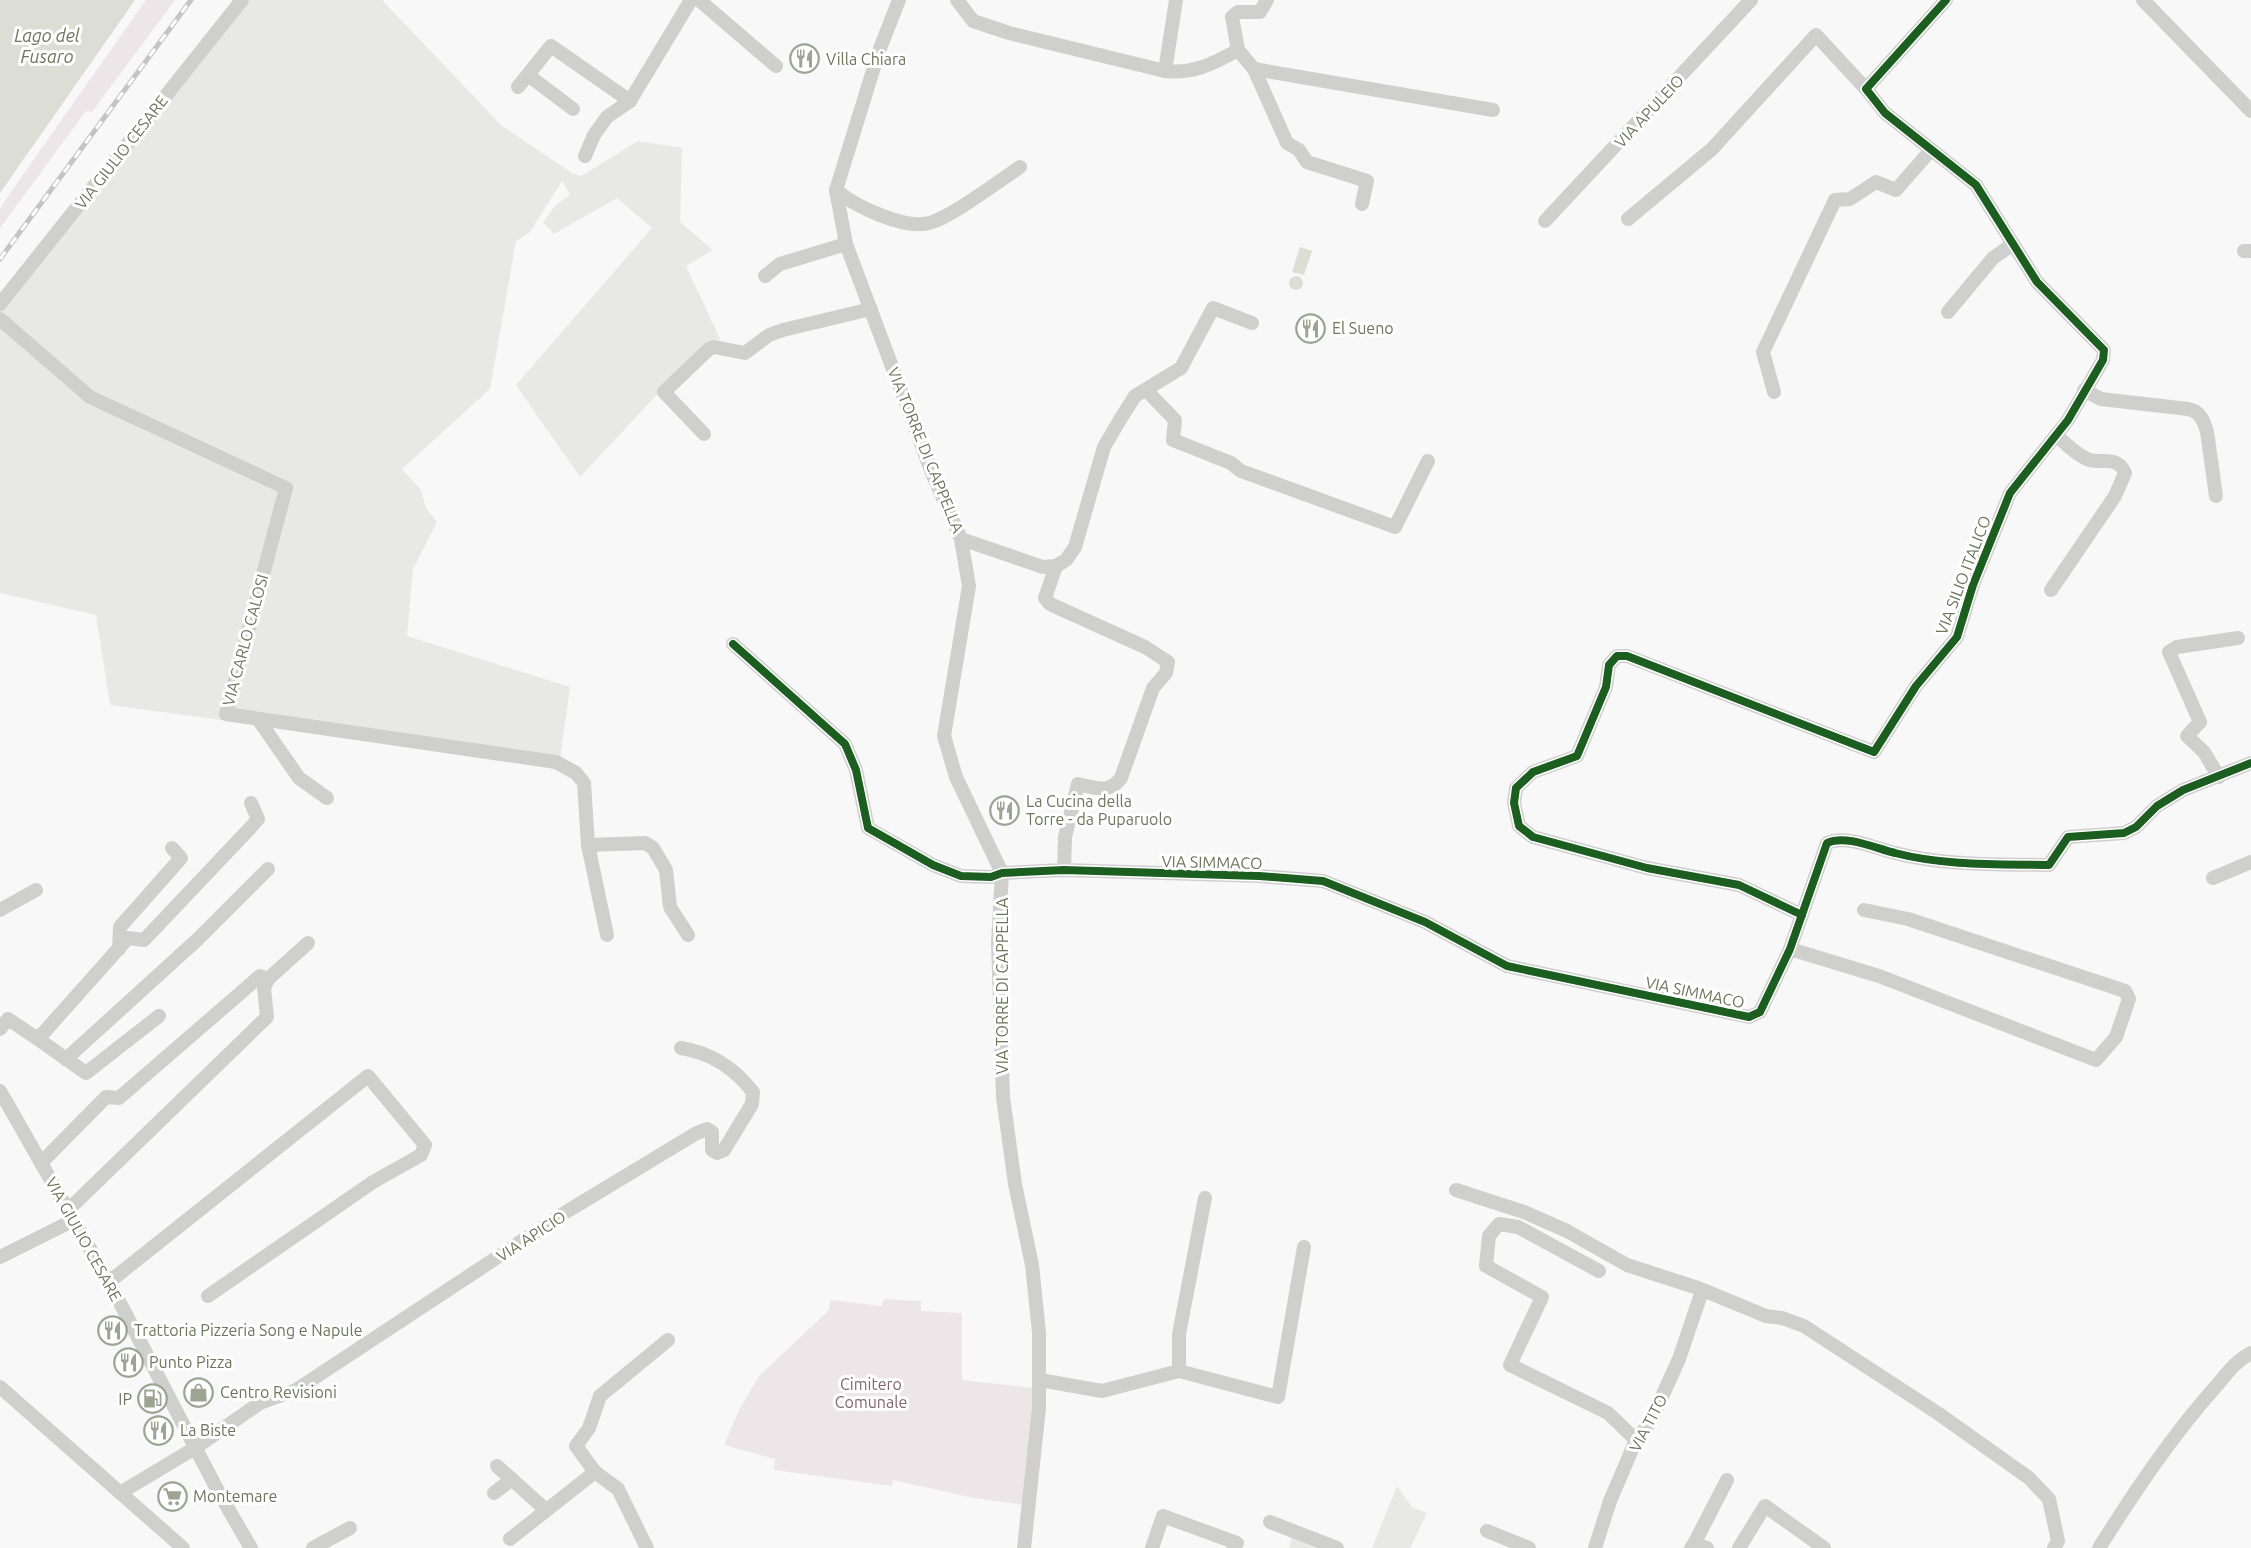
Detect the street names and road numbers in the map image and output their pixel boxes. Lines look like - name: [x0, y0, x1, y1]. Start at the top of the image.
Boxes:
- street label: VIA APULEIO: [1611, 71, 1687, 151]
- street label: VIA GIULIO CESARE: [71, 92, 171, 212]
- street label: VIA TORRE DI CAPPELLA: [885, 365, 968, 536]
- street label: VIA SILIO ITALICO: [1932, 513, 1994, 637]
- street label: VIA CARLO CALOSI: [219, 572, 271, 708]
- street label: VIA SIMMACO: [1161, 852, 1263, 872]
- street label: VIA TORRE DI CAPPELLA: [993, 897, 1011, 1074]
- street label: VIA SIMMACO: [1644, 973, 1746, 1011]
- street label: VIA GIULIO CESARE: [42, 1174, 126, 1304]
- street label: VIA APICIO: [493, 1207, 569, 1265]
- street label: VIA TITO: [1625, 1391, 1671, 1455]

